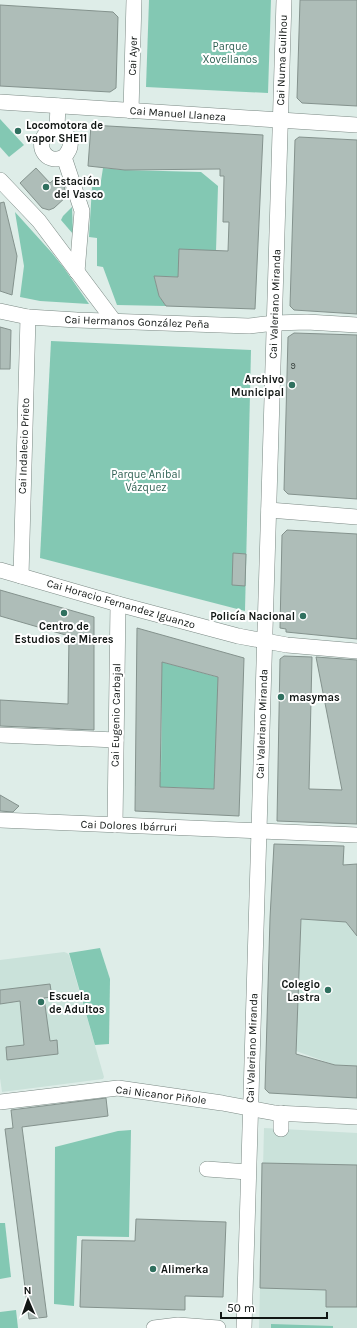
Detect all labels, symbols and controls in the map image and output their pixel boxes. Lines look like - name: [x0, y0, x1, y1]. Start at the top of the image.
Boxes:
- street label: Cai Numa Guilhou: [274, 14, 290, 106]
- street label: Cai Ayer: [126, 36, 140, 76]
- park label: Parque Xovellanos: [203, 40, 258, 66]
- street label: Cai Manuel Llaneza: [129, 104, 227, 124]
- place label: Locomotora de vapor SHE11: [26, 119, 103, 145]
- marker: Locomotora de vapor SHE11: [13, 126, 23, 136]
- place label: Estación del Vasco: [54, 175, 103, 201]
- marker: Estación del Vasco: [41, 182, 51, 192]
- street label: Cai Valeriano Miranda: [267, 249, 283, 359]
- street label: Cai Hermanos González Peña: [64, 313, 210, 331]
- house number: 9: [290, 361, 296, 371]
- place label: Archivo Municipal: [231, 373, 284, 399]
- marker: Archivo Municipal: [287, 380, 297, 390]
- street label: Cai Indalecio Prieto: [16, 398, 32, 494]
- park label: Parque Aníbal Vázquez: [111, 468, 181, 494]
- street label: Cai Horacio Fernandez Iguanzo: [45, 577, 197, 631]
- marker: Centro de Estudios de Mieres: [59, 608, 69, 618]
- place label: Policía Nacional: [210, 610, 295, 623]
- marker: Policía Nacional: [298, 611, 308, 621]
- place label: Centro de Estudios de Mieres: [14, 620, 114, 646]
- street label: Cai Eugenio Carbajal: [109, 663, 123, 767]
- street label: Cai Valeriano Miranda: [254, 669, 270, 779]
- place label: masymas: [289, 691, 340, 704]
- marker: masymas: [276, 692, 286, 702]
- street label: Cai Dolores Ibárruri: [81, 818, 177, 834]
- place label: Colegio Lastra: [281, 978, 320, 1004]
- marker: Colegio Lastra: [323, 985, 333, 995]
- place label: Escuela de Adultos: [49, 990, 105, 1016]
- street label: Cai Valeriano Miranda: [244, 993, 260, 1103]
- marker: Escuela de Adultos: [36, 997, 46, 1007]
- street label: Cai Nicanor Piñole: [115, 1083, 207, 1107]
- place label: Alimerka: [161, 1263, 208, 1276]
- marker: Alimerka: [148, 1264, 158, 1274]
- north arrow: [8, 1280, 48, 1320]
- text: N: [23, 1284, 32, 1297]
- scale bar: [221, 1294, 327, 1320]
- text: 50 m: [227, 1301, 255, 1315]

